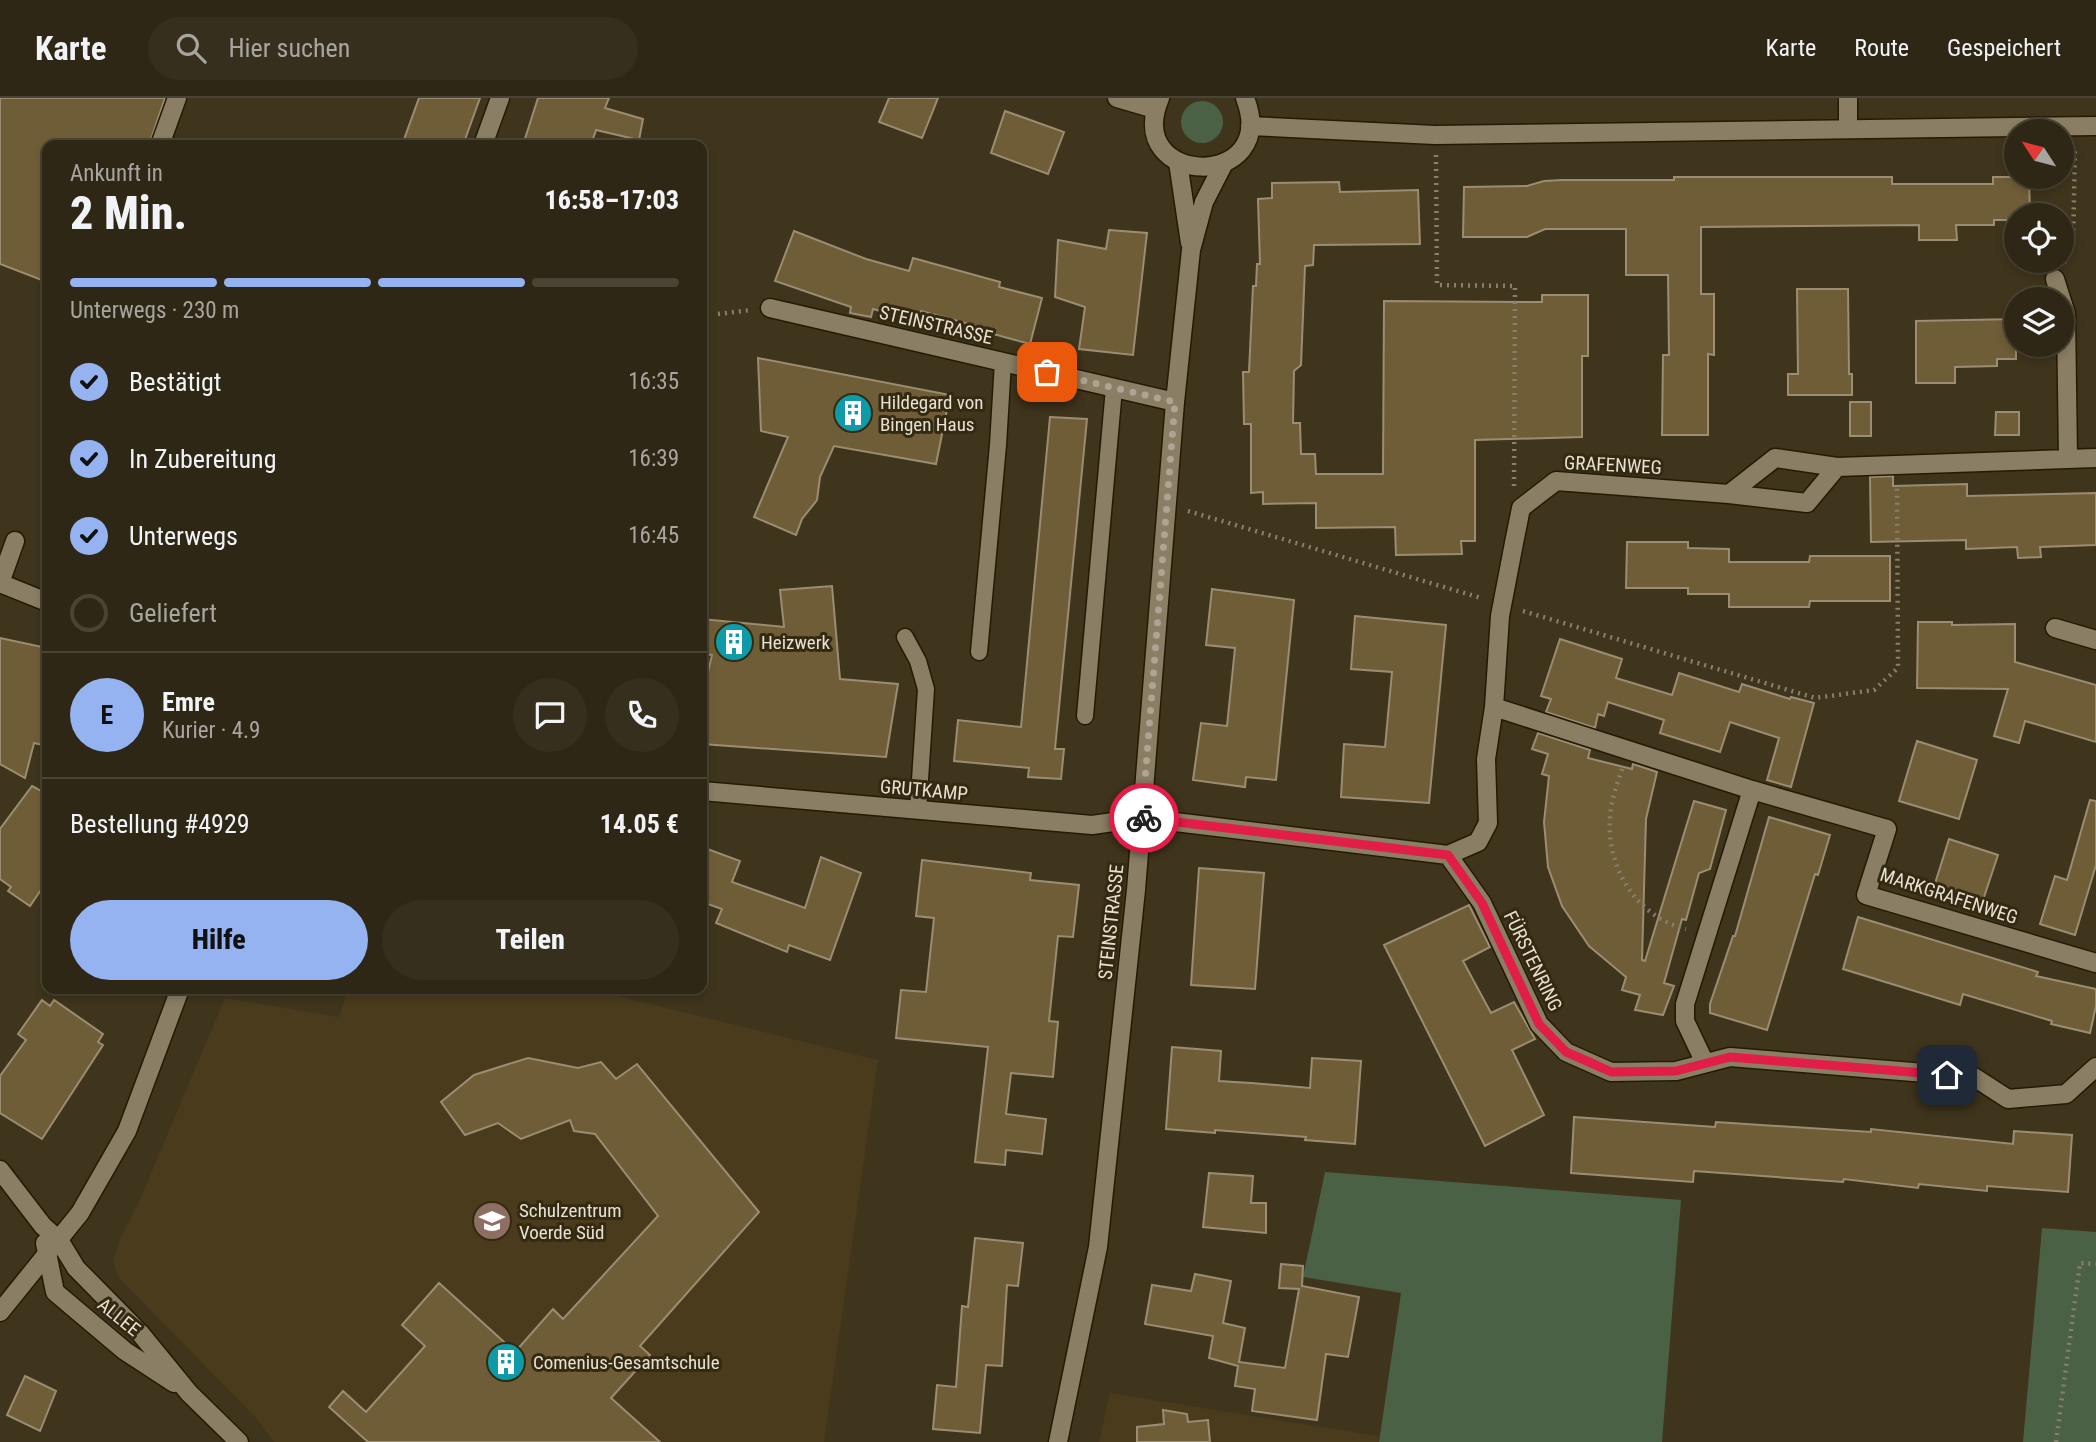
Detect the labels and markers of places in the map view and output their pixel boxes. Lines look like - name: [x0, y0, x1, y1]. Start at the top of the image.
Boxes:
- pin: [1017, 342, 1077, 402]
- place label: Hildegard von Bingen Haus: [880, 391, 983, 436]
- building icon: Hildegard von Bingen Haus: [832, 392, 874, 434]
- building icon: Heizwerk: [713, 621, 755, 663]
- place label: Heizwerk: [761, 631, 830, 654]
- pin: [1917, 1045, 1977, 1105]
- place label: Schulzentrum Voerde Süd: [519, 1199, 622, 1244]
- school or university icon: Schulzentrum Voerde Süd: [471, 1200, 513, 1242]
- building icon: Comenius-Gesamtschule: [485, 1341, 527, 1383]
- place label: Comenius-Gesamtschule: [533, 1351, 720, 1374]

